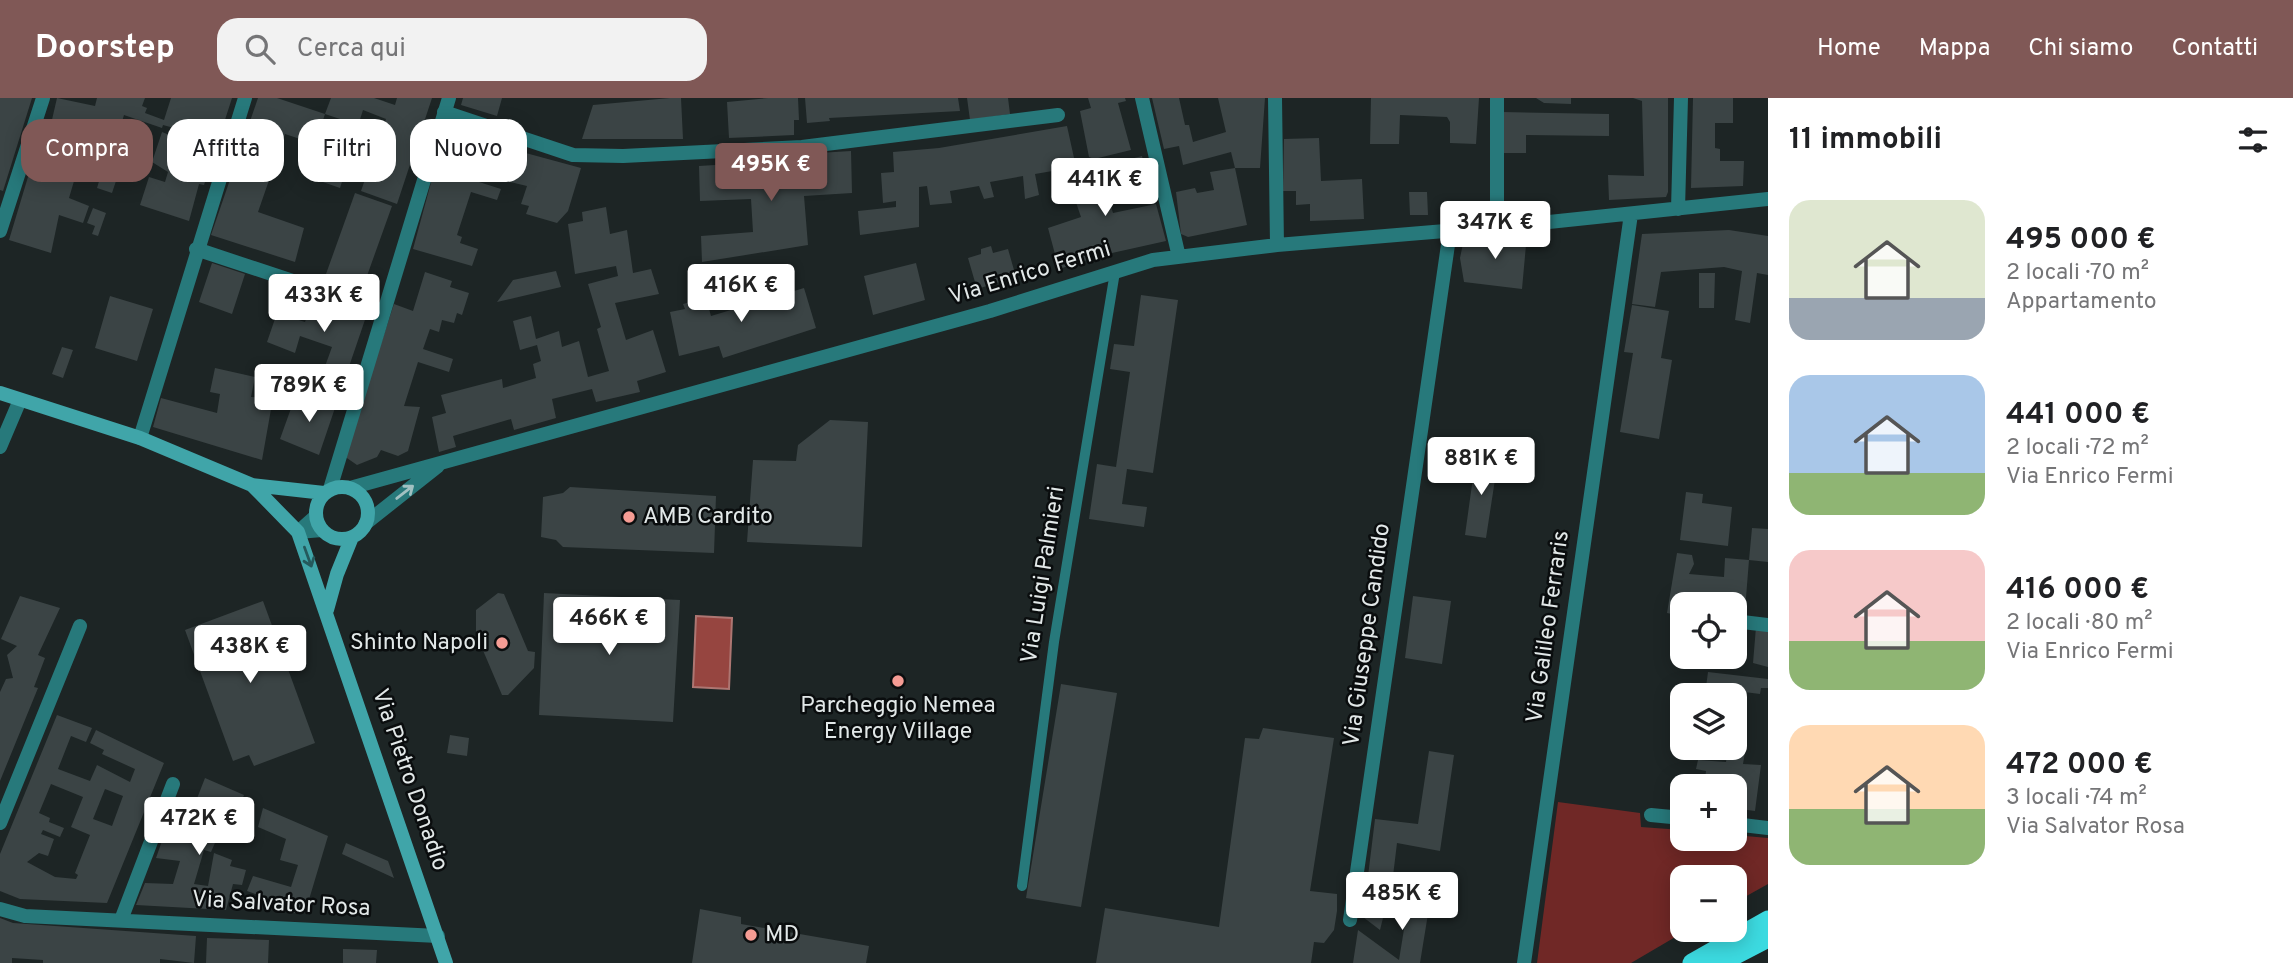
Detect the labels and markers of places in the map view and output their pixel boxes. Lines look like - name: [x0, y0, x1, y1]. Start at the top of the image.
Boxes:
- pin: 495K €: [714, 144, 828, 203]
- pin: 441K €: [1048, 158, 1162, 218]
- pin: 347K €: [1438, 202, 1552, 261]
- pin: 416K €: [684, 264, 798, 324]
- pin: 433K €: [267, 274, 381, 334]
- pin: 789K €: [252, 364, 366, 424]
- pin: 881K €: [1424, 438, 1538, 497]
- place label: AMB Cardito: [643, 503, 773, 532]
- marker: AMB Cardito: [621, 509, 637, 525]
- pin: 466K €: [552, 598, 666, 657]
- pin: 438K €: [193, 626, 307, 685]
- place label: Shinto Napoli: [350, 629, 488, 658]
- marker: Shinto Napoli: [494, 635, 510, 651]
- marker: Parcheggio Nemea Energy Village: [890, 673, 906, 689]
- place label: Parcheggio Nemea Energy Village: [800, 692, 996, 747]
- pin: 472K €: [142, 798, 256, 857]
- pin: 485K €: [1345, 872, 1459, 932]
- place label: MD: [765, 921, 799, 950]
- marker: MD: [743, 927, 759, 943]

